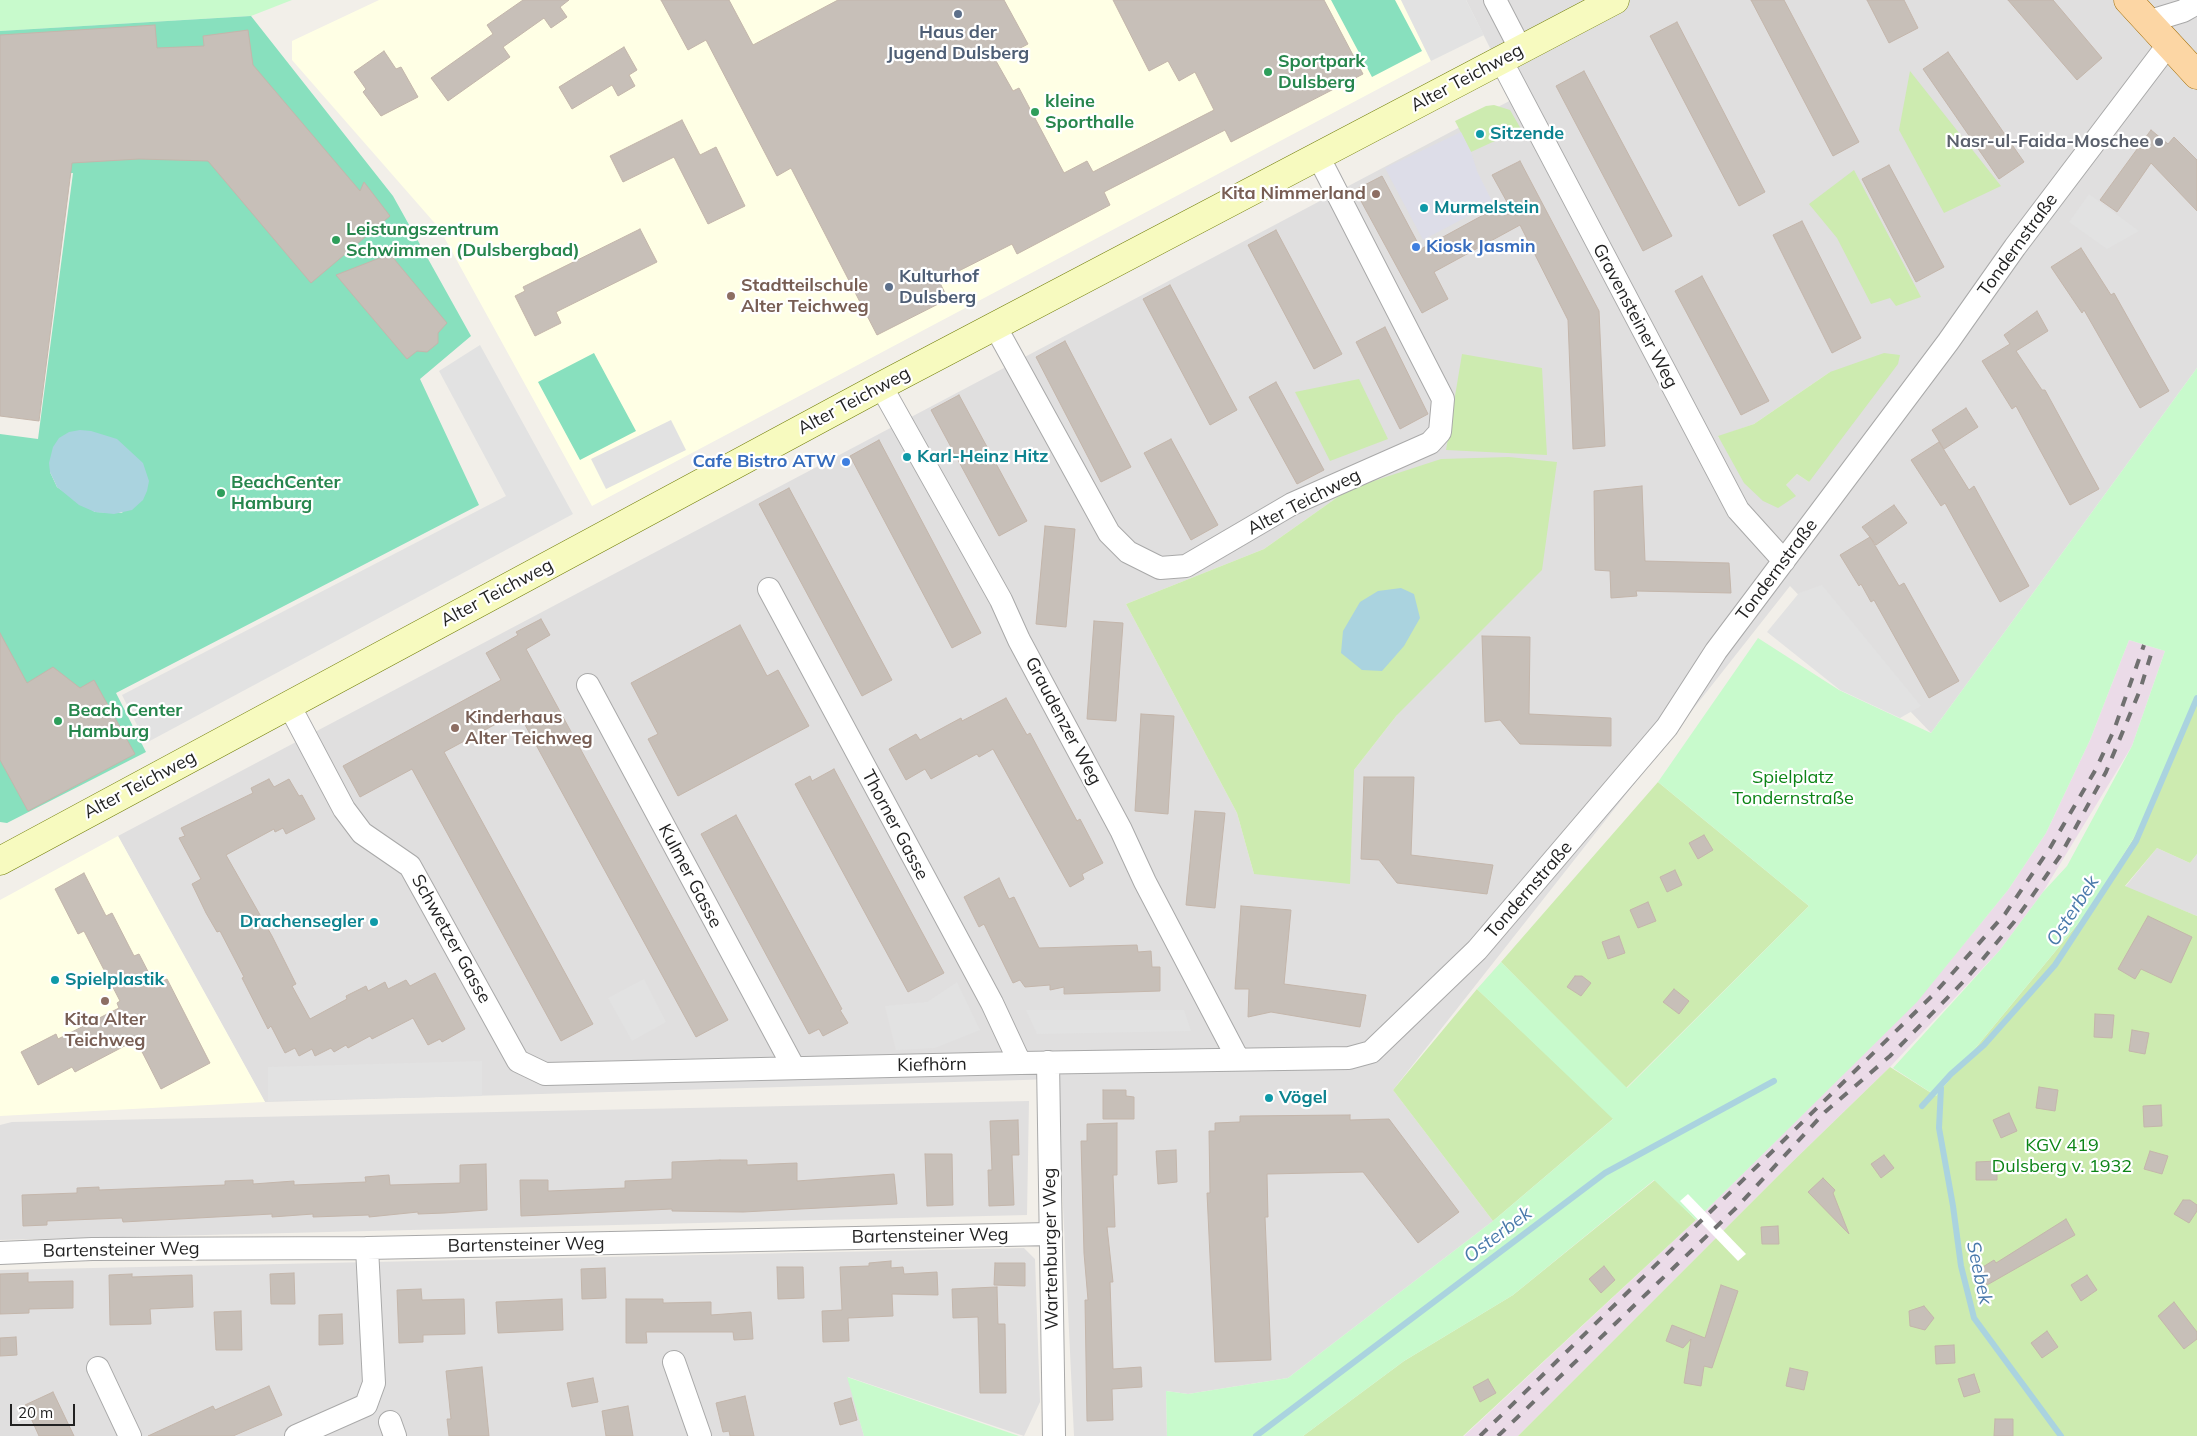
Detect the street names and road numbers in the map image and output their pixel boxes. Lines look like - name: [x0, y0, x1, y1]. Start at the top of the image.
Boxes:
- street label: Alter Teichweg: [1407, 39, 1527, 117]
- street label: Tondernstraße: [1974, 189, 2062, 301]
- street label: Gravensteiner Weg: [1588, 240, 1682, 392]
- street label: Alter Teichweg: [794, 362, 914, 440]
- street label: Alter Teichweg: [1244, 464, 1364, 540]
- street label: Tondernstraße: [1732, 515, 1822, 625]
- street label: Alter Teichweg: [437, 554, 557, 632]
- street label: Graudenzer Weg: [1020, 653, 1106, 789]
- street label: Alter Teichweg: [80, 746, 200, 824]
- street label: Thorner Gasse: [857, 766, 933, 884]
- street label: Kulmer Gasse: [654, 820, 726, 932]
- street label: Tondernstraße: [1481, 837, 1577, 943]
- street label: Schwetzer Gasse: [407, 871, 495, 1007]
- street label: Kiefhörn: [897, 1054, 967, 1076]
- street label: Wartenburger Weg: [1039, 1168, 1063, 1330]
- street label: Bartensteiner Weg: [851, 1224, 1009, 1248]
- street label: Bartensteiner Weg: [447, 1233, 605, 1257]
- street label: Bartensteiner Weg: [42, 1238, 200, 1262]

